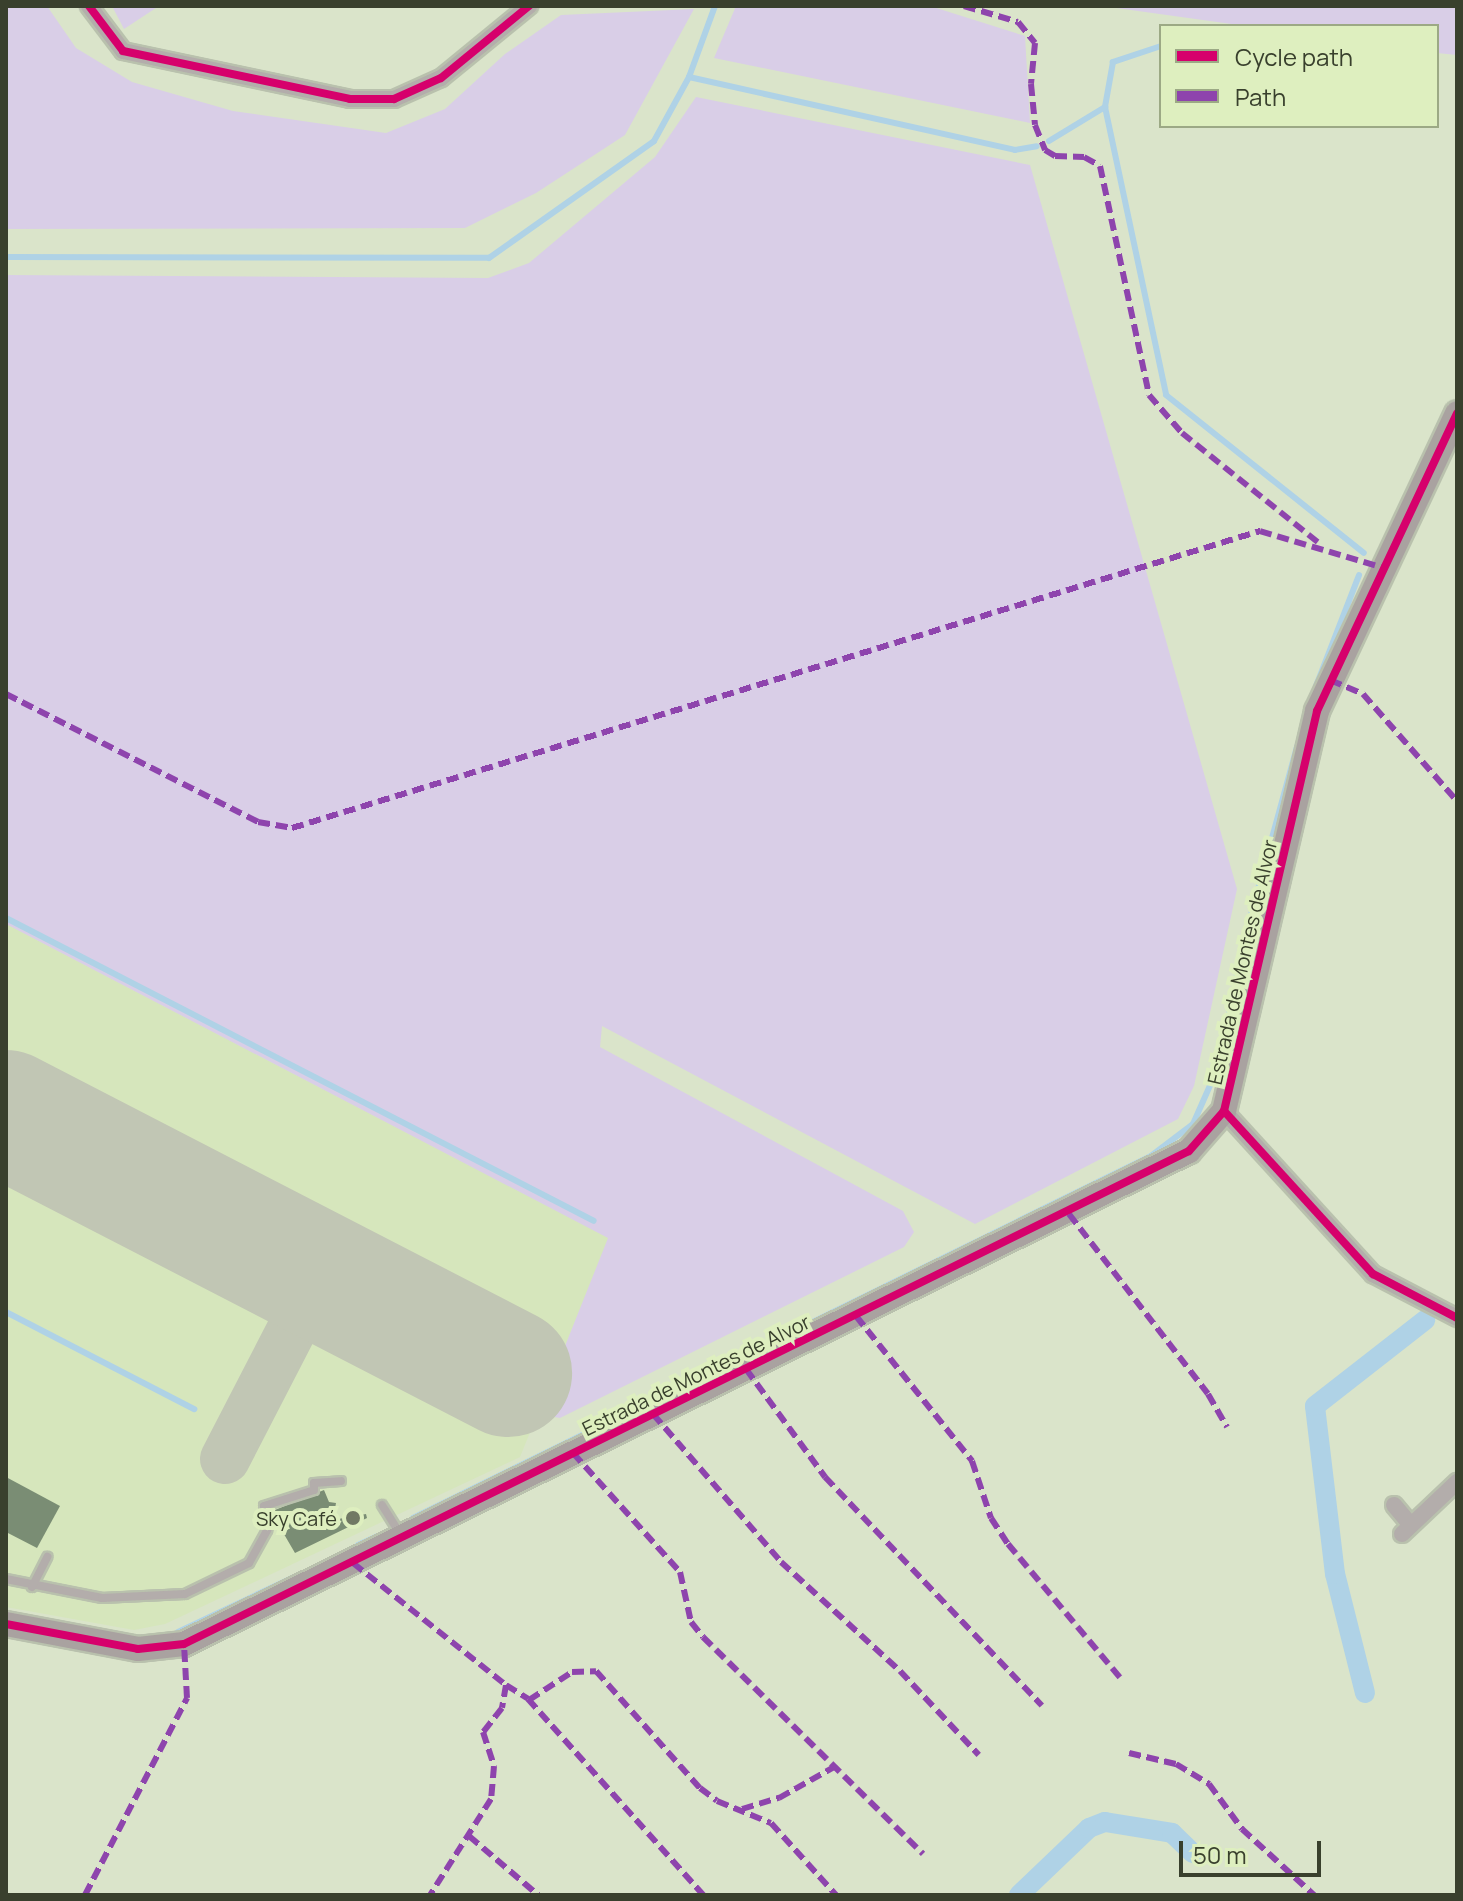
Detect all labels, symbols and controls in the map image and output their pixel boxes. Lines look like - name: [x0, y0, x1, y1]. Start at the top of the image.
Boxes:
- legend: [1159, 24, 1439, 128]
- text: Cycle path: [1235, 40, 1353, 73]
- text: Path: [1235, 80, 1286, 113]
- street label: Estrada de Montes de Alvor: [1202, 837, 1282, 1087]
- street label: Estrada de Montes de Alvor: [578, 1309, 814, 1441]
- place label: Sky Café: [256, 1506, 337, 1530]
- marker: Sky Café: [344, 1509, 362, 1527]
- scale bar: [1183, 1825, 1325, 1875]
- text: 50 m: [1193, 1838, 1247, 1871]

